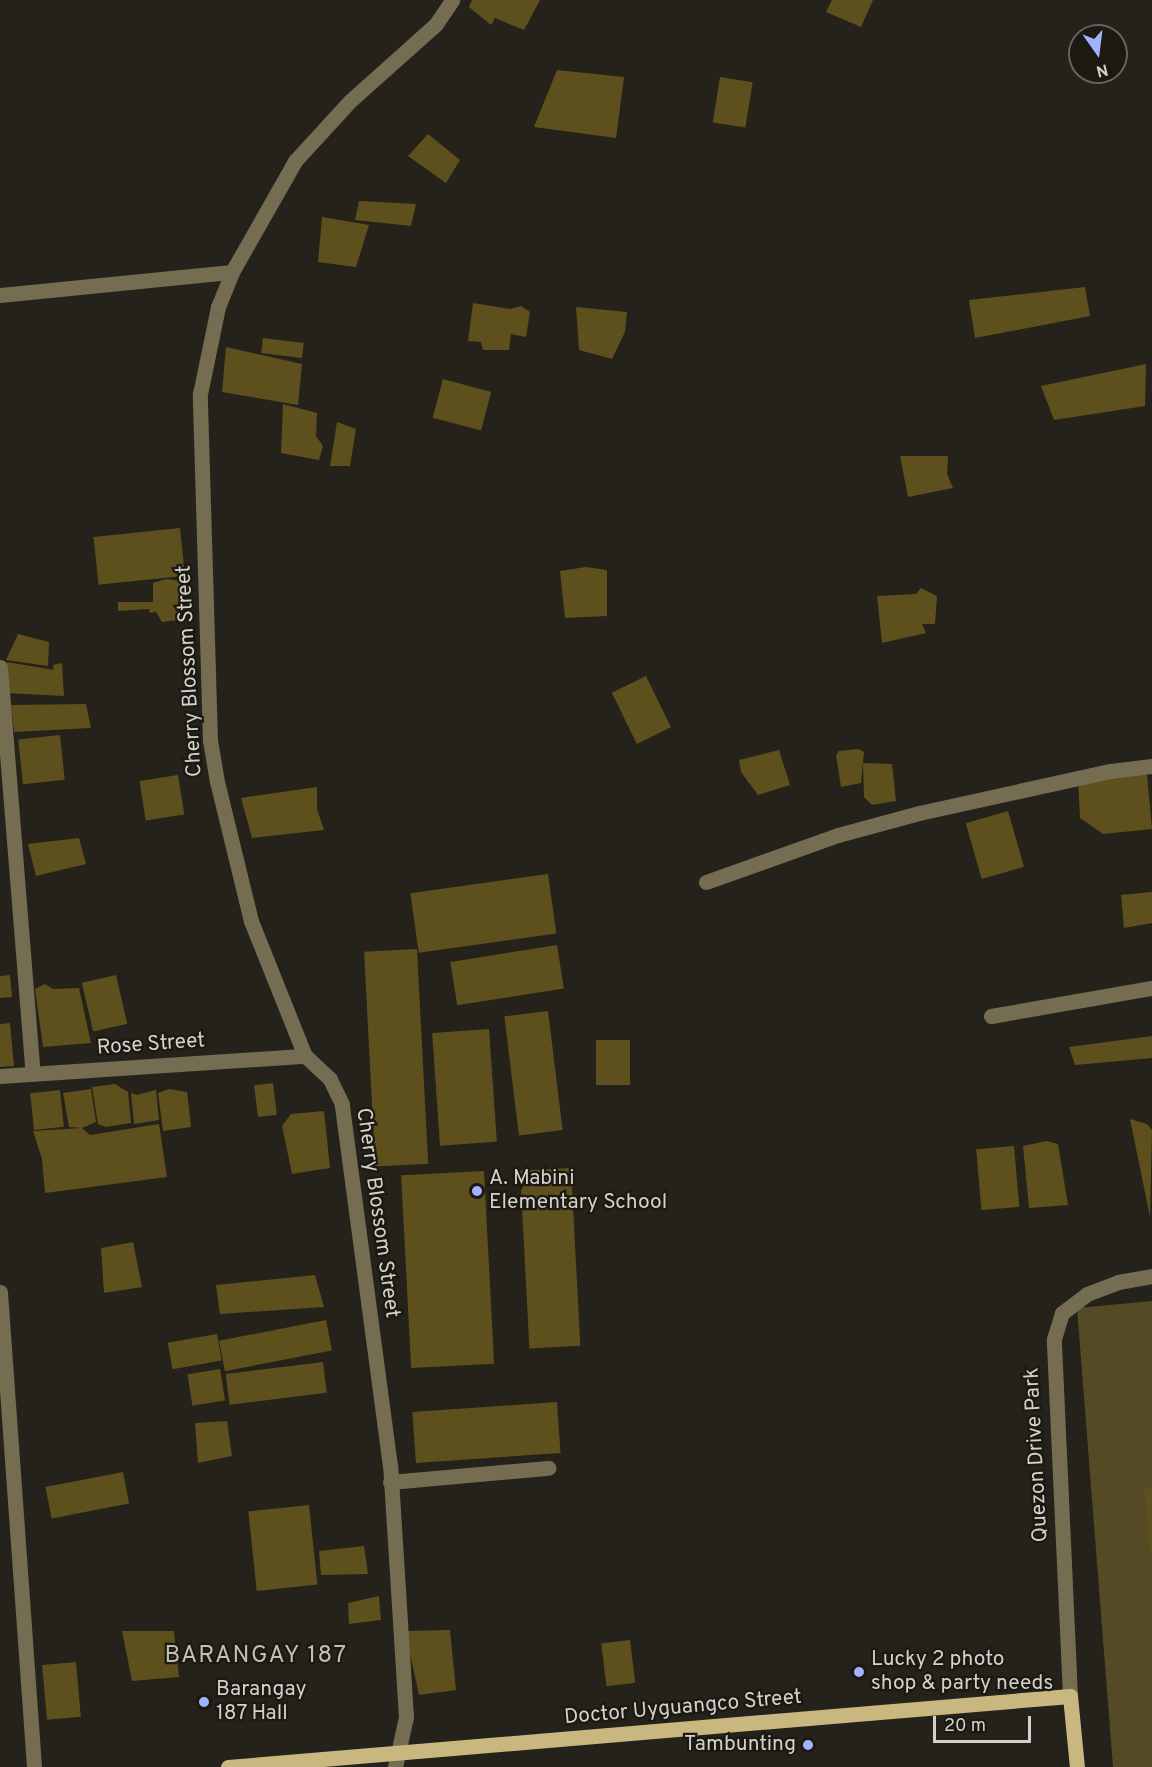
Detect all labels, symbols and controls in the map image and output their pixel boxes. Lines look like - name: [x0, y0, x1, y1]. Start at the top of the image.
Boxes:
- north arrow: [1068, 24, 1128, 84]
- text: N: [1094, 58, 1110, 81]
- street label: Cherry Blossom Street: [172, 564, 208, 778]
- street label: Rose Street: [96, 1029, 206, 1061]
- street label: Cherry Blossom Street: [350, 1106, 404, 1320]
- place label: A. Mabini Elementary School: [489, 1166, 667, 1216]
- marker: A. Mabini Elementary School: [470, 1184, 484, 1198]
- street label: Quezon Drive Park: [1020, 1367, 1054, 1543]
- district label: BARANGAY 187: [164, 1643, 348, 1671]
- place label: Lucky 2 photo shop & party needs: [871, 1647, 1053, 1697]
- marker: Lucky 2 photo shop & party needs: [852, 1665, 866, 1679]
- place label: Barangay 187 Hall: [216, 1677, 307, 1727]
- street label: Doctor Uyguangco Street: [563, 1685, 803, 1731]
- marker: Barangay 187 Hall: [197, 1695, 211, 1709]
- scale bar: [936, 1704, 1034, 1742]
- text: 20 m: [944, 1715, 986, 1738]
- place label: Tambunting: [684, 1732, 796, 1758]
- marker: Tambunting: [801, 1738, 815, 1752]

